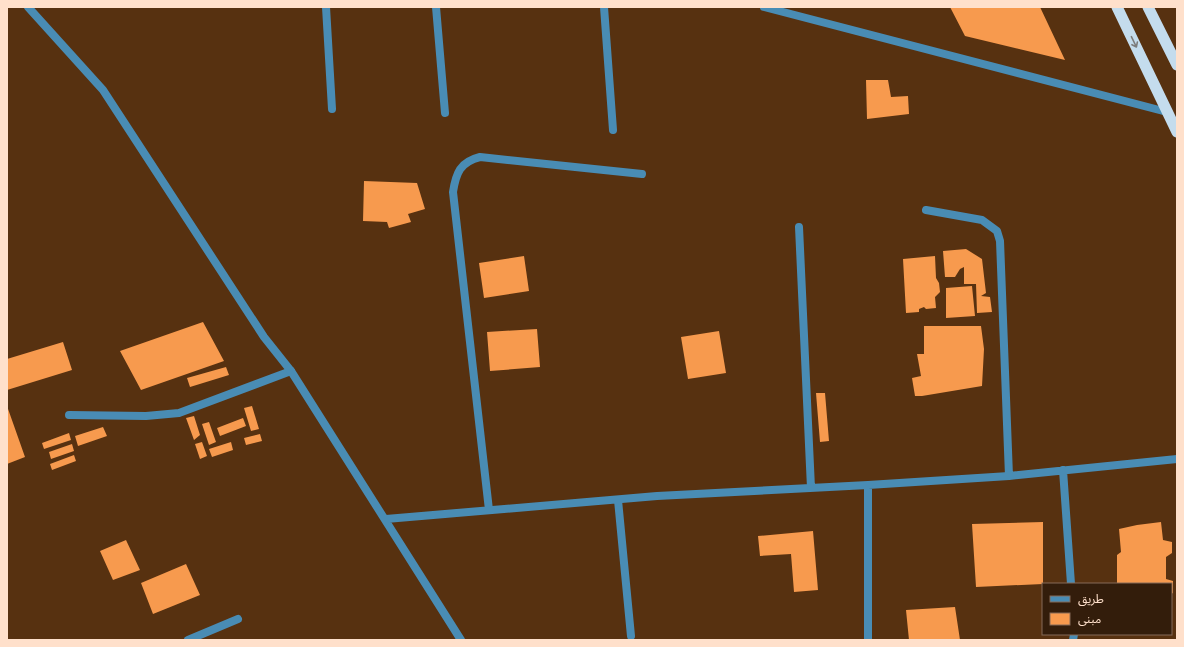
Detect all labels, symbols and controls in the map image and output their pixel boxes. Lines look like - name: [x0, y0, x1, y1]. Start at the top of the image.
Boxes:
- one-way arrow: [1131, 36, 1138, 48]
- legend: [1042, 583, 1172, 635]
- text: طريق: [1078, 592, 1104, 607]
- text: مبنى: [1078, 612, 1101, 627]

